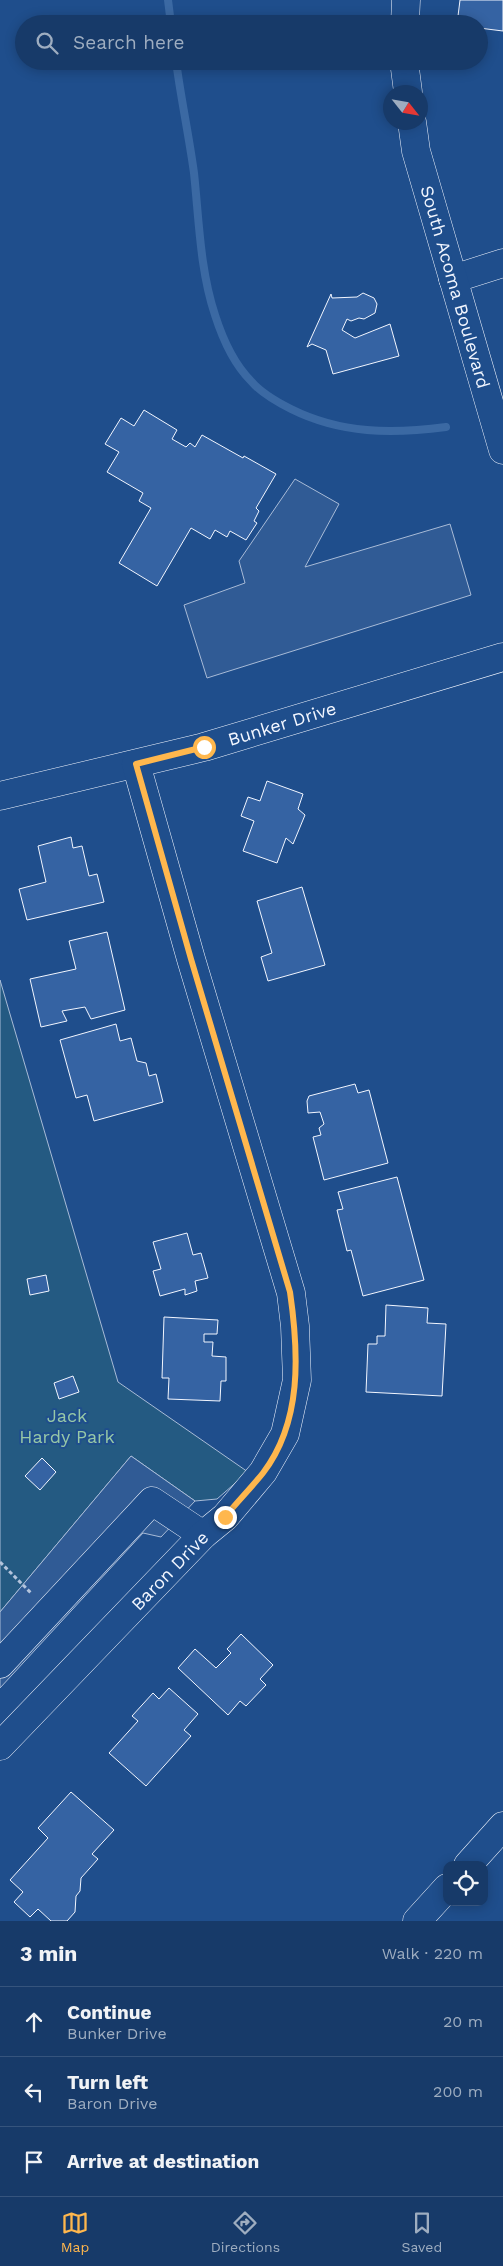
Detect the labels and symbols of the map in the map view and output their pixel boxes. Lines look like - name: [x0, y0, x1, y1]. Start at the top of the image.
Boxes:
- north arrow: [383, 85, 428, 130]
- street label: South Acoma Boulevard: [416, 183, 495, 391]
- street label: Bunker Drive: [225, 697, 339, 750]
- route start: [193, 736, 216, 759]
- park label: Jack Hardy Park: [19, 1405, 115, 1447]
- route end: [214, 1506, 237, 1529]
- street label: Baron Drive: [127, 1527, 213, 1615]

